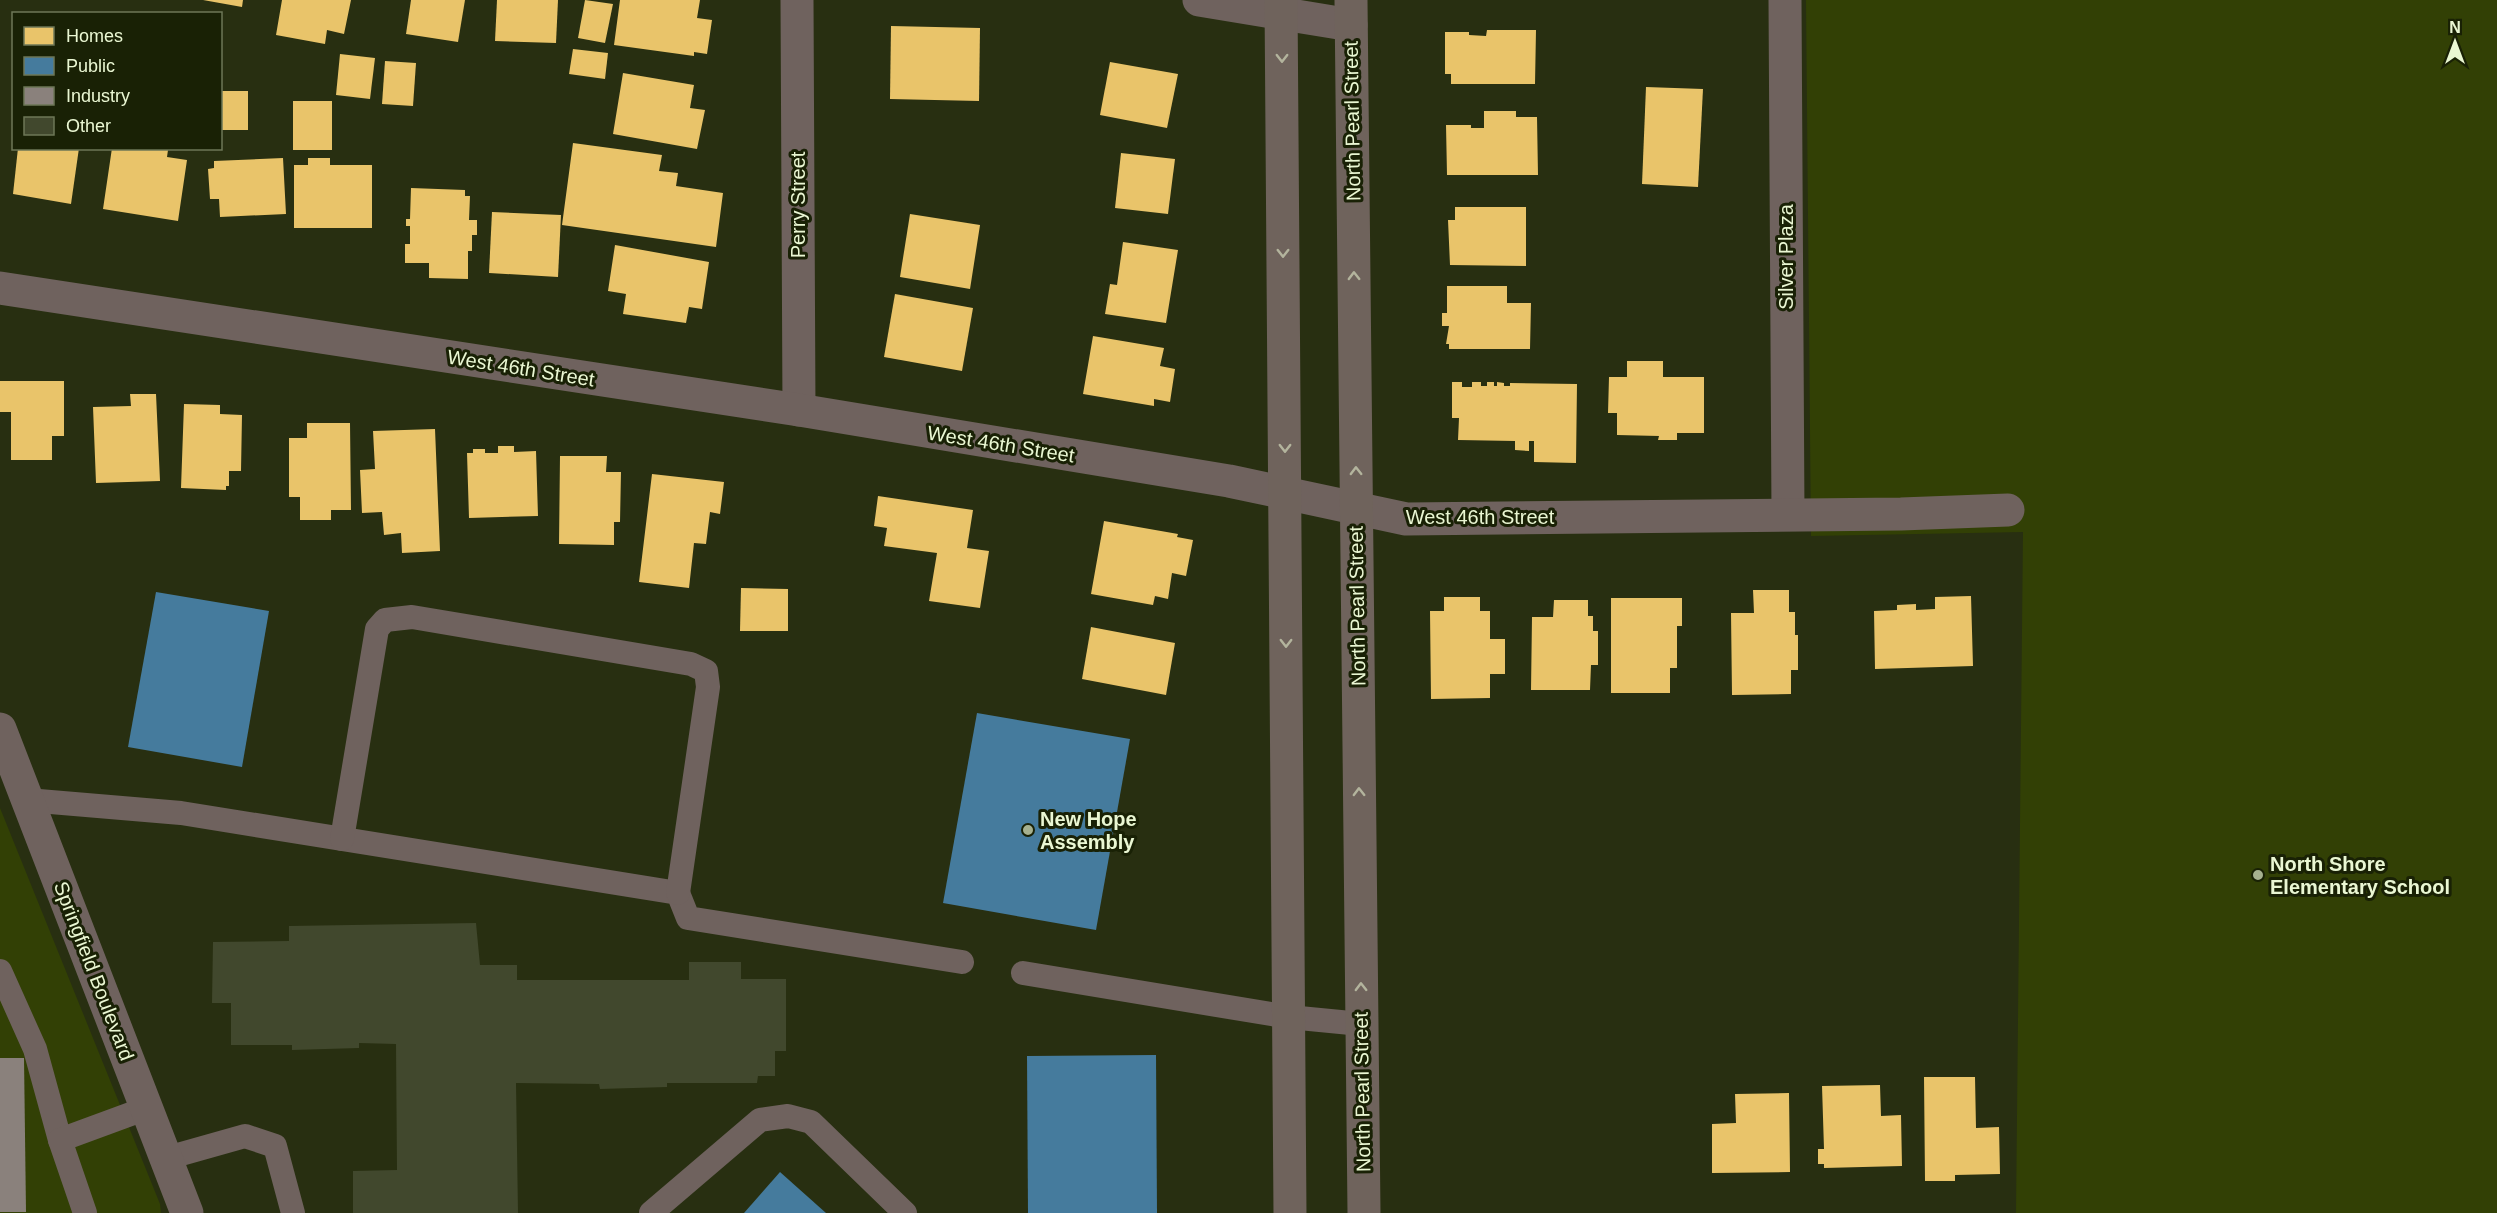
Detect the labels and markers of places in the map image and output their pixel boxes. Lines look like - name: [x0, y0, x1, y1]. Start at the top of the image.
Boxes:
- place label: New Hope Assembly: [1040, 808, 1137, 853]
- marker: New Hope Assembly: [1021, 823, 1035, 837]
- place label: North Shore Elementary School: [2270, 853, 2450, 898]
- marker: North Shore Elementary School: [2251, 868, 2265, 882]

